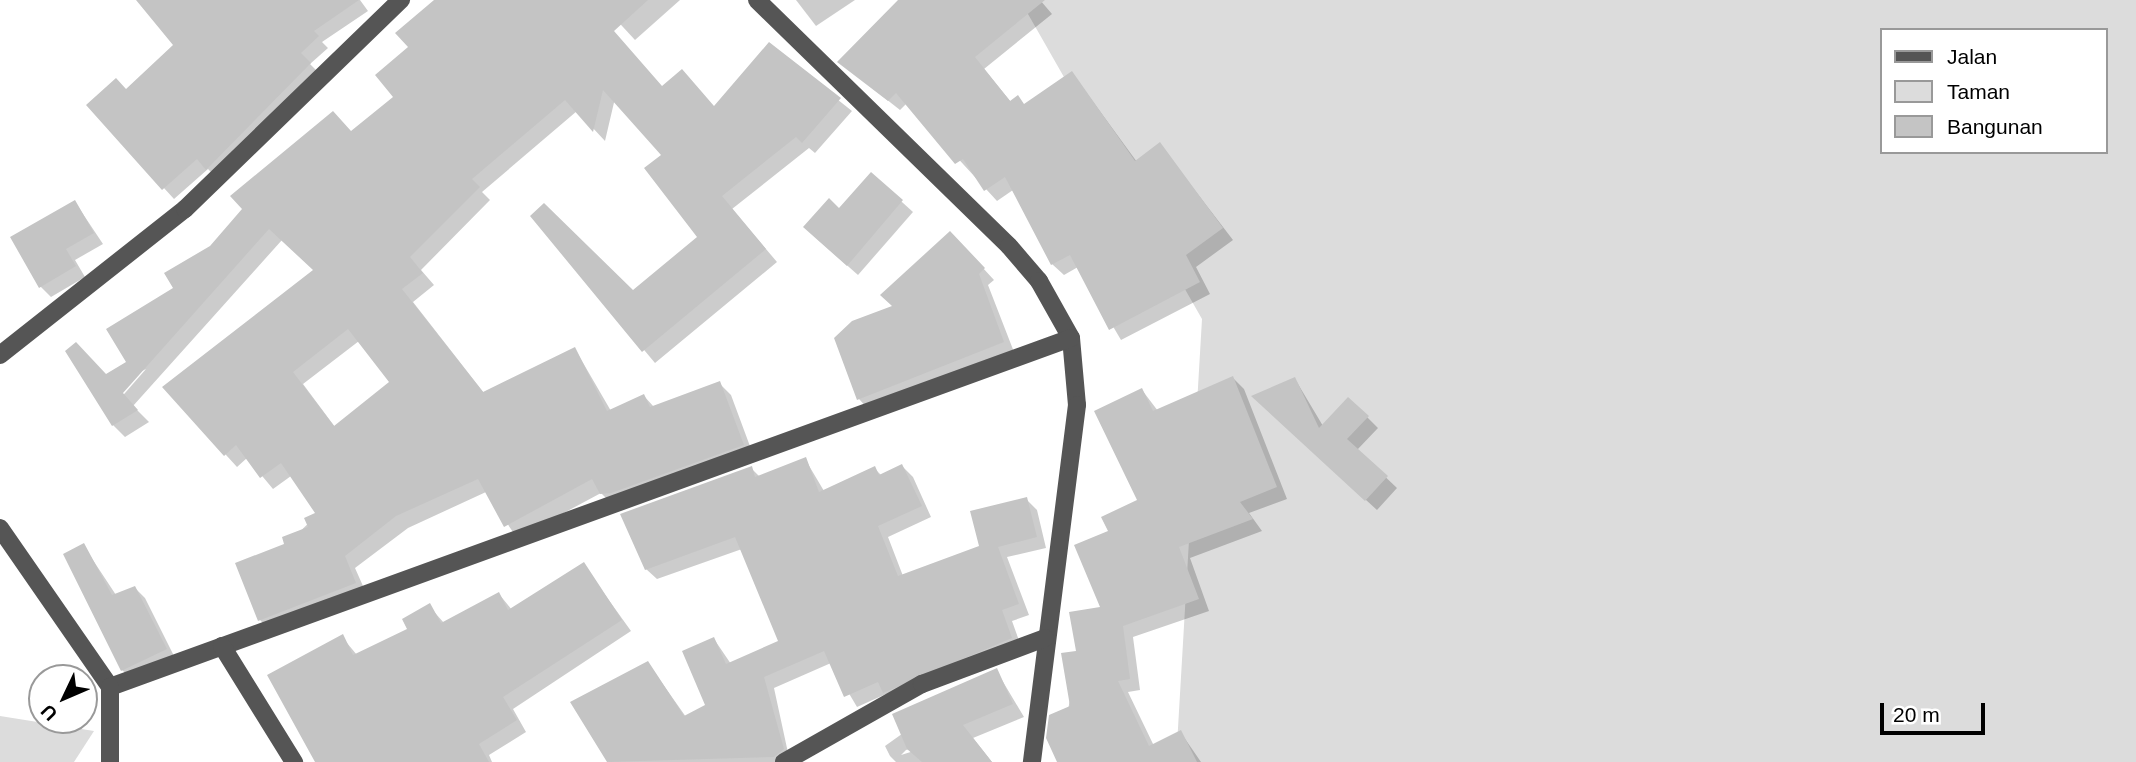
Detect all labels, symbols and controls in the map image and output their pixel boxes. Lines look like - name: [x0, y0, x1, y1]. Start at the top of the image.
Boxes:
- legend: [1881, 28, 2108, 154]
- text: Jalan: [1947, 45, 1997, 68]
- text: Taman: [1947, 80, 2010, 103]
- text: Bangunan: [1947, 115, 2043, 138]
- north arrow: [28, 664, 98, 734]
- scale bar: [1884, 688, 1989, 732]
- text: U: [37, 700, 61, 725]
- text: 20 m: [1893, 703, 1940, 726]

